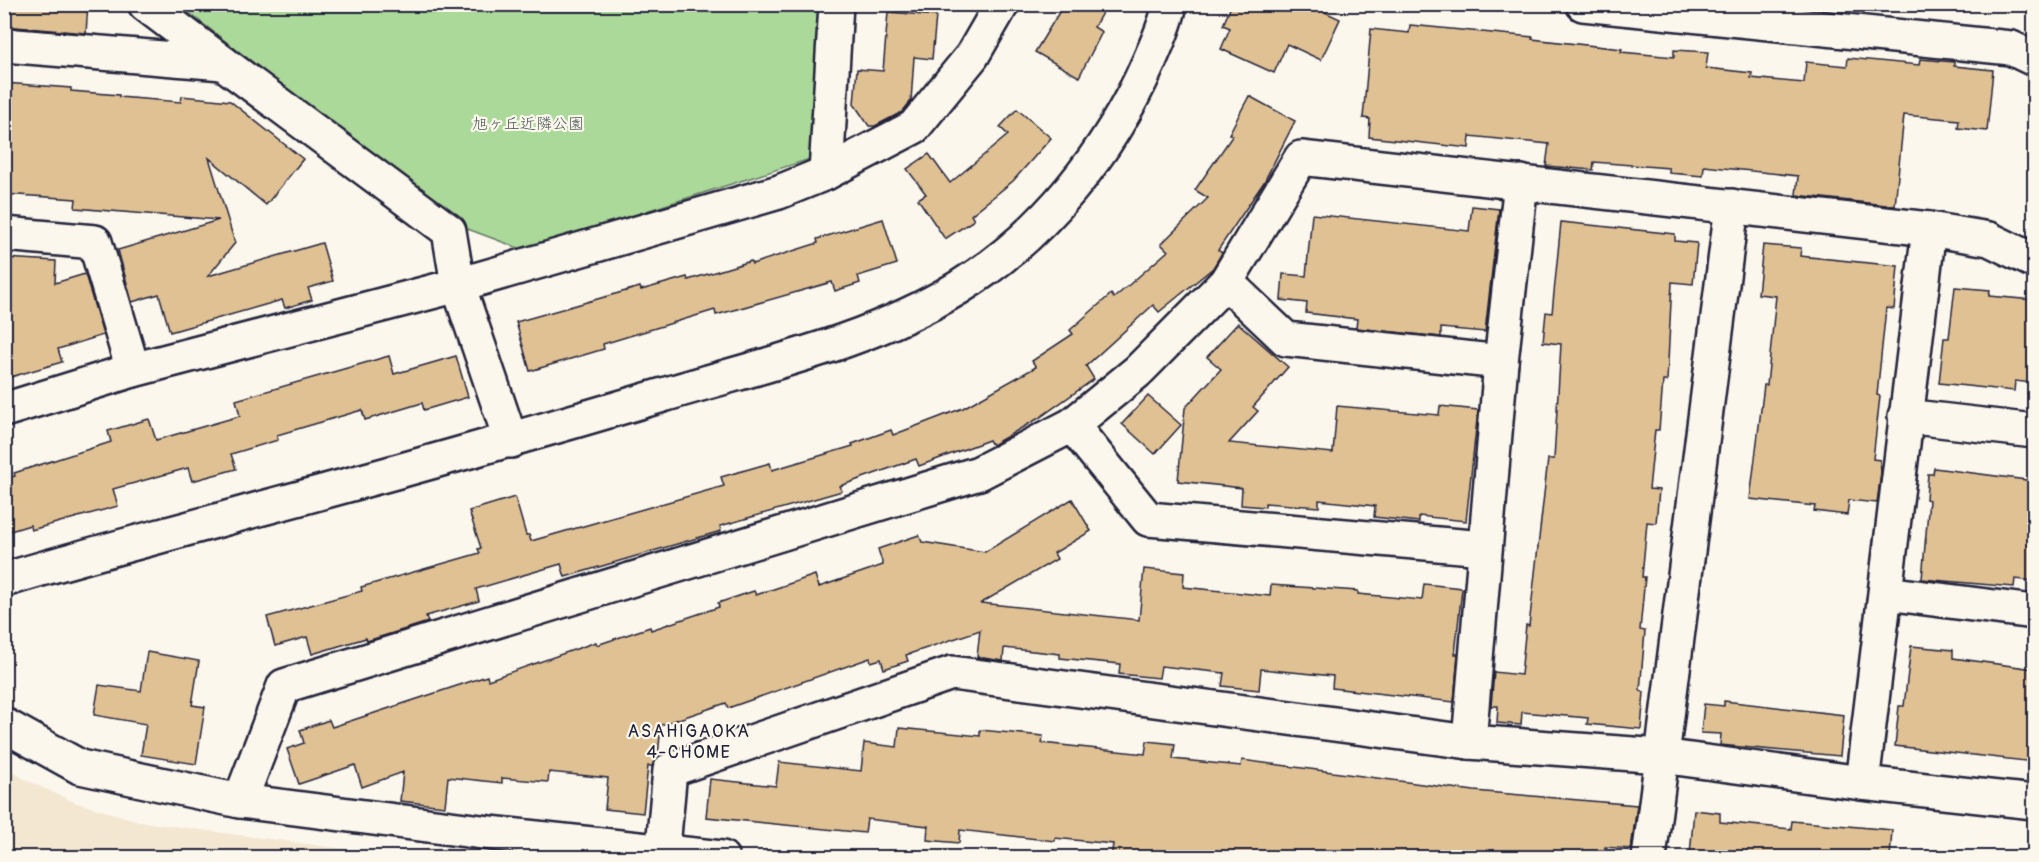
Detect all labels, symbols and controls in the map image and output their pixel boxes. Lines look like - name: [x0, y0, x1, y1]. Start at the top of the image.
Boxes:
- park label: 旭ヶ丘近隣公園: [472, 114, 584, 134]
- district label: ASAHIGAOKA 4-CHOME: [628, 720, 750, 764]

